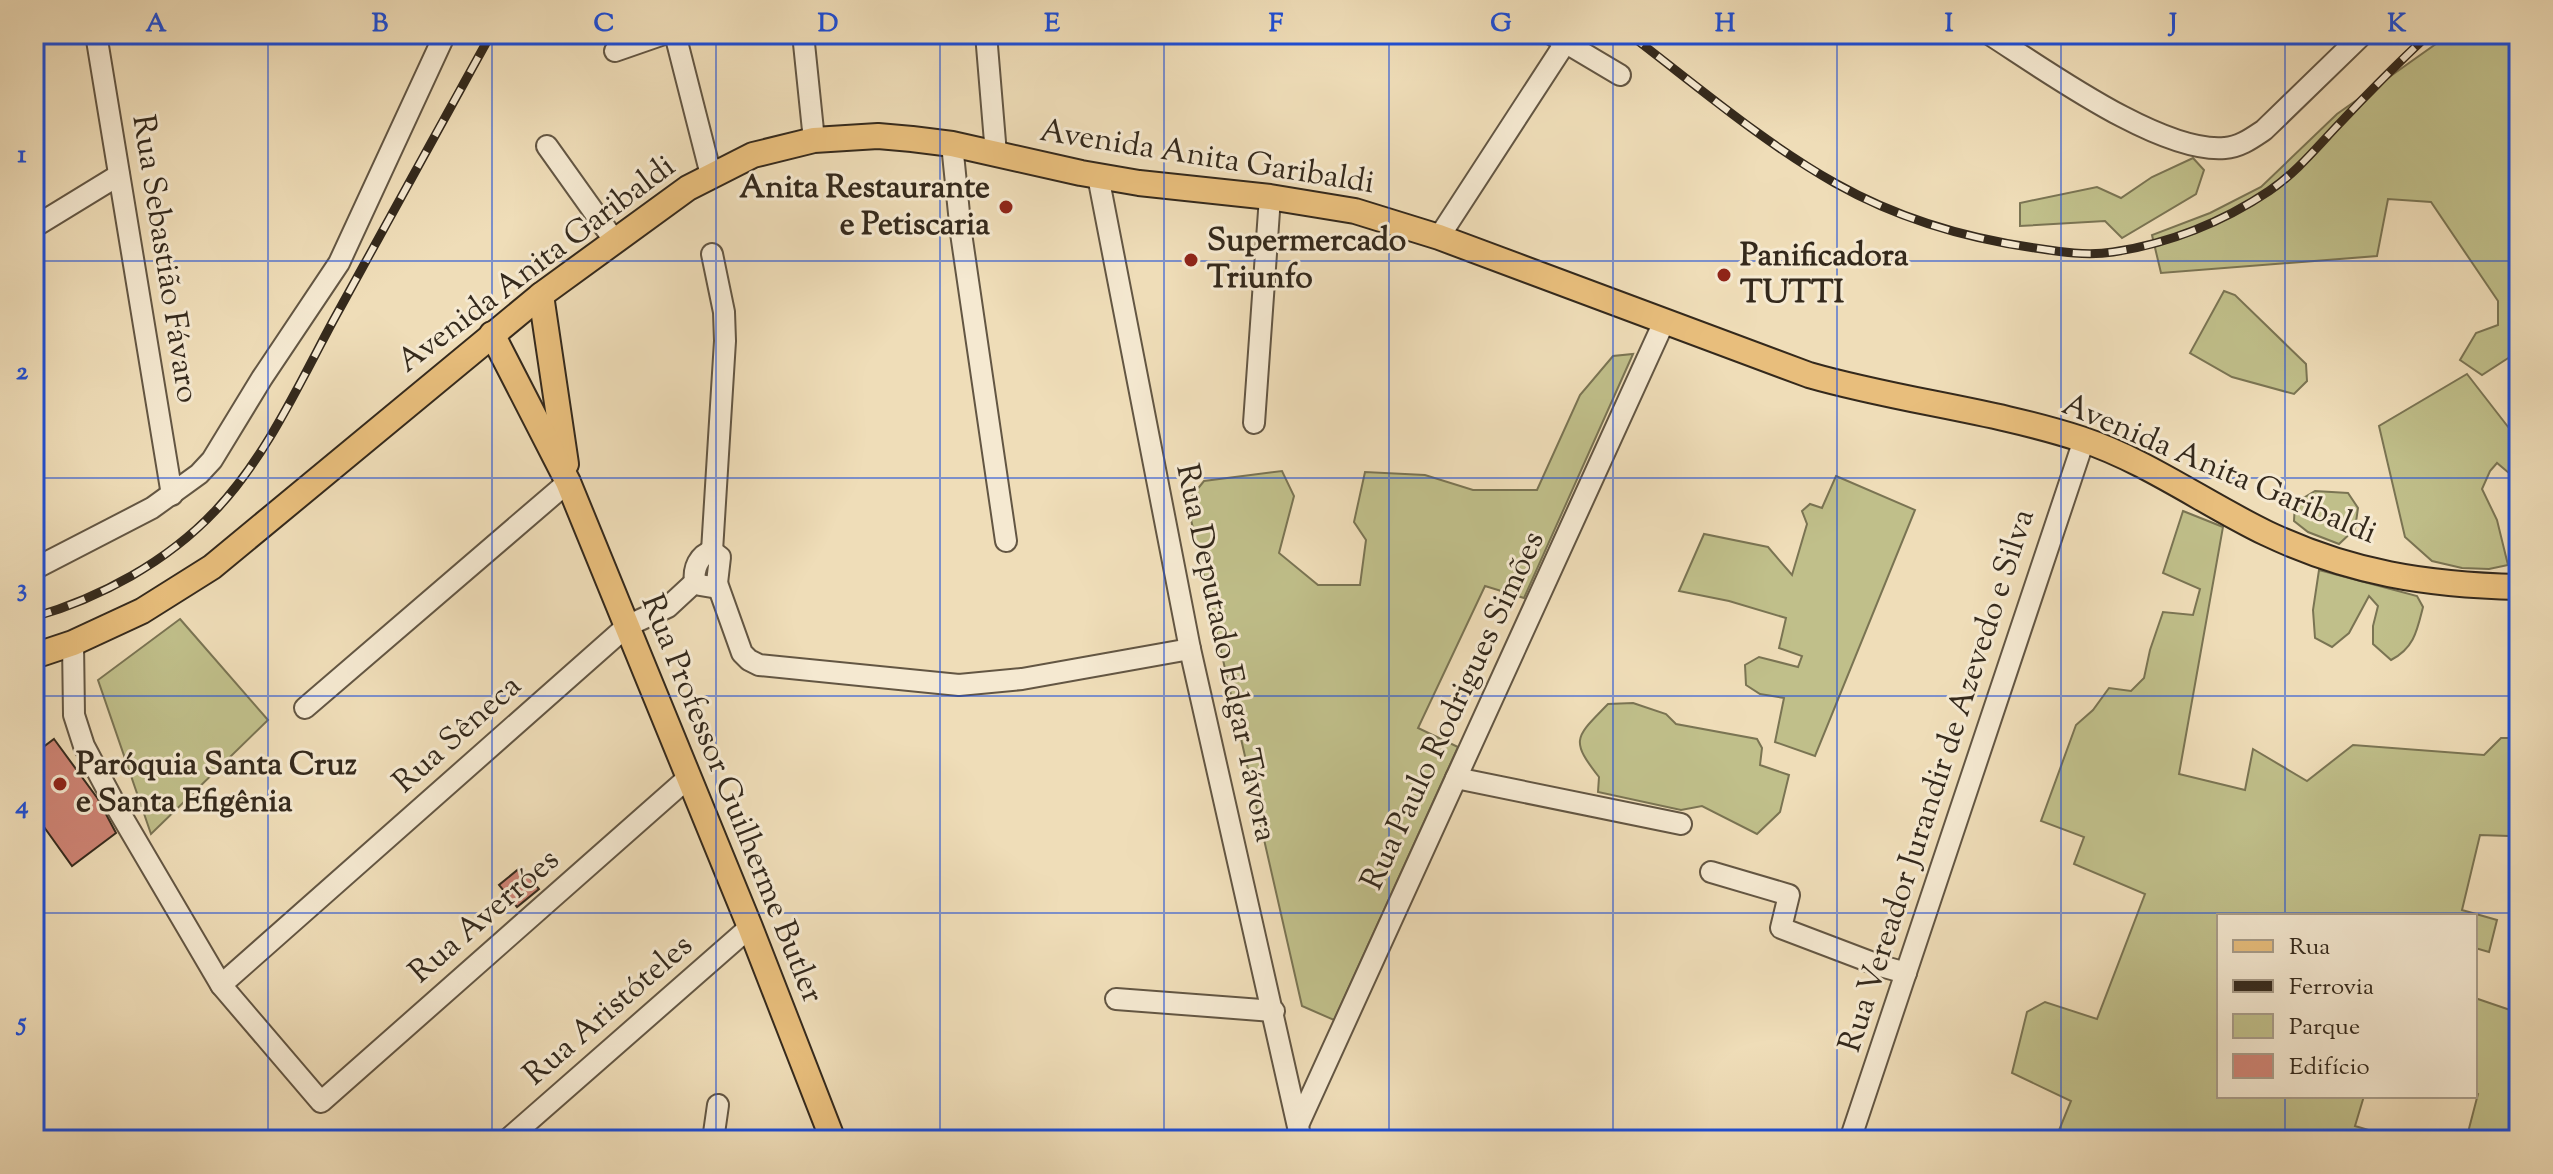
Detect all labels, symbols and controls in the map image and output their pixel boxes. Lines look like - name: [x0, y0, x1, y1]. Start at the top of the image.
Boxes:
- text: A: [145, 6, 167, 43]
- text: B: [372, 6, 389, 43]
- text: C: [594, 6, 614, 43]
- text: D: [818, 6, 838, 43]
- text: E: [1044, 6, 1060, 43]
- text: F: [1269, 6, 1284, 43]
- text: G: [1490, 6, 1512, 43]
- text: H: [1715, 6, 1736, 43]
- text: I: [1945, 6, 1954, 43]
- text: J: [2167, 6, 2177, 43]
- text: K: [2388, 6, 2407, 43]
- street label: Avenida Anita Garibaldi: [1036, 109, 1378, 207]
- street label: Rua Sebastião Fávaro: [118, 112, 210, 406]
- text: 1: [18, 137, 27, 174]
- street label: Avenida Anita Garibaldi: [388, 145, 686, 385]
- place label: Anita Restaurante e Petiscaria: [739, 166, 990, 249]
- marker: Anita Restaurante e Petiscaria: [997, 198, 1015, 216]
- place label: Supermercado Triunfo: [1207, 219, 1406, 302]
- place label: Panificadora TUTTI: [1740, 234, 1909, 317]
- marker: Supermercado Triunfo: [1182, 251, 1200, 269]
- marker: Panificadora TUTTI: [1715, 266, 1733, 284]
- text: 2: [16, 354, 29, 391]
- street label: Avenida Anita Garibaldi: [2054, 383, 2384, 557]
- street label: Rua Deputado Edgar Távora: [1162, 460, 1288, 846]
- street label: Rua Vereador Jurandir de Azevedo e Silva: [1828, 503, 2048, 1058]
- street label: Rua Paulo Rodrigues Simões: [1350, 524, 1558, 898]
- text: 3: [17, 571, 27, 608]
- street label: Rua Professor Guilherme Butler: [628, 588, 834, 1010]
- street label: Rua Sêneca: [384, 665, 533, 805]
- place label: Paróquia Santa Cruz e Santa Efigênia: [76, 743, 357, 826]
- marker: Paróquia Santa Cruz e Santa Efigênia: [51, 775, 69, 793]
- text: 4: [14, 788, 29, 825]
- street label: Rua Averróes: [400, 839, 570, 995]
- legend: [2217, 914, 2477, 1098]
- street label: Rua Aristóteles: [514, 924, 704, 1098]
- text: Rua: [2289, 931, 2330, 965]
- text: Ferrovia: [2289, 971, 2374, 1005]
- text: 5: [16, 1005, 27, 1042]
- text: Parque: [2289, 1011, 2360, 1045]
- text: Edifício: [2289, 1051, 2370, 1085]

